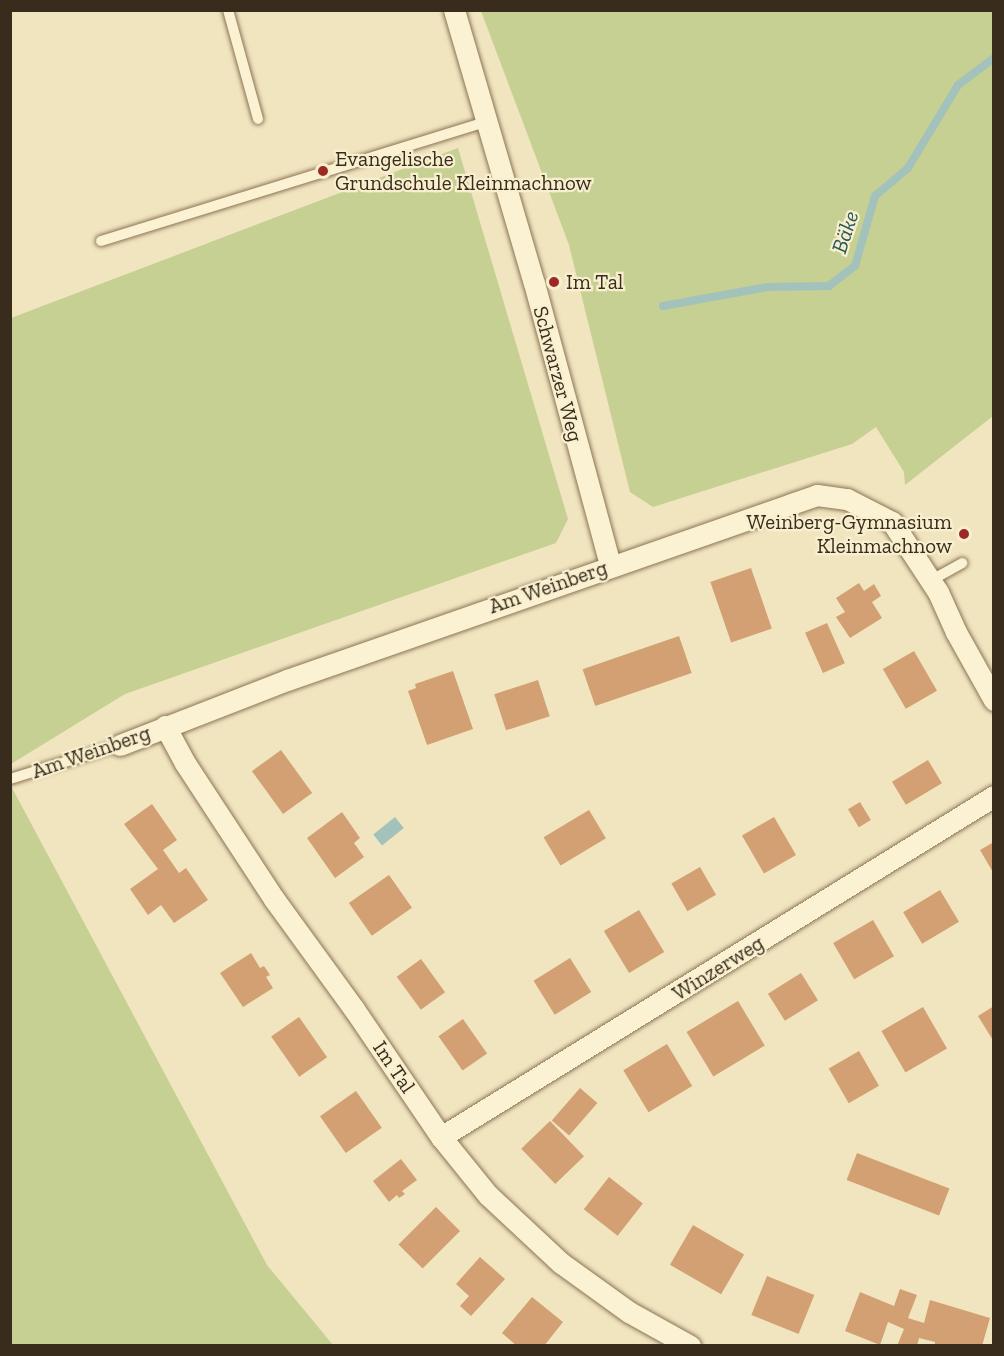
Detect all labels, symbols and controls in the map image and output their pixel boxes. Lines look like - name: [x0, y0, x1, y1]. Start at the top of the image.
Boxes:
- place label: Evangelische Grundschule Kleinmachnow: [335, 146, 592, 196]
- marker: Evangelische Grundschule Kleinmachnow: [316, 164, 330, 178]
- water label: Bäke: [826, 207, 864, 257]
- place label: Im Tal: [566, 269, 624, 295]
- marker: Im Tal: [547, 275, 561, 289]
- street label: Schwarzer Weg: [528, 303, 588, 445]
- place label: Weinberg-Gymnasium Kleinmachnow: [747, 509, 952, 559]
- marker: Weinberg-Gymnasium Kleinmachnow: [957, 527, 971, 541]
- street label: Am Weinberg: [485, 555, 611, 619]
- street label: Am Weinberg: [28, 720, 154, 784]
- street label: Winzerweg: [668, 930, 768, 1006]
- street label: Im Tal: [367, 1036, 421, 1098]

